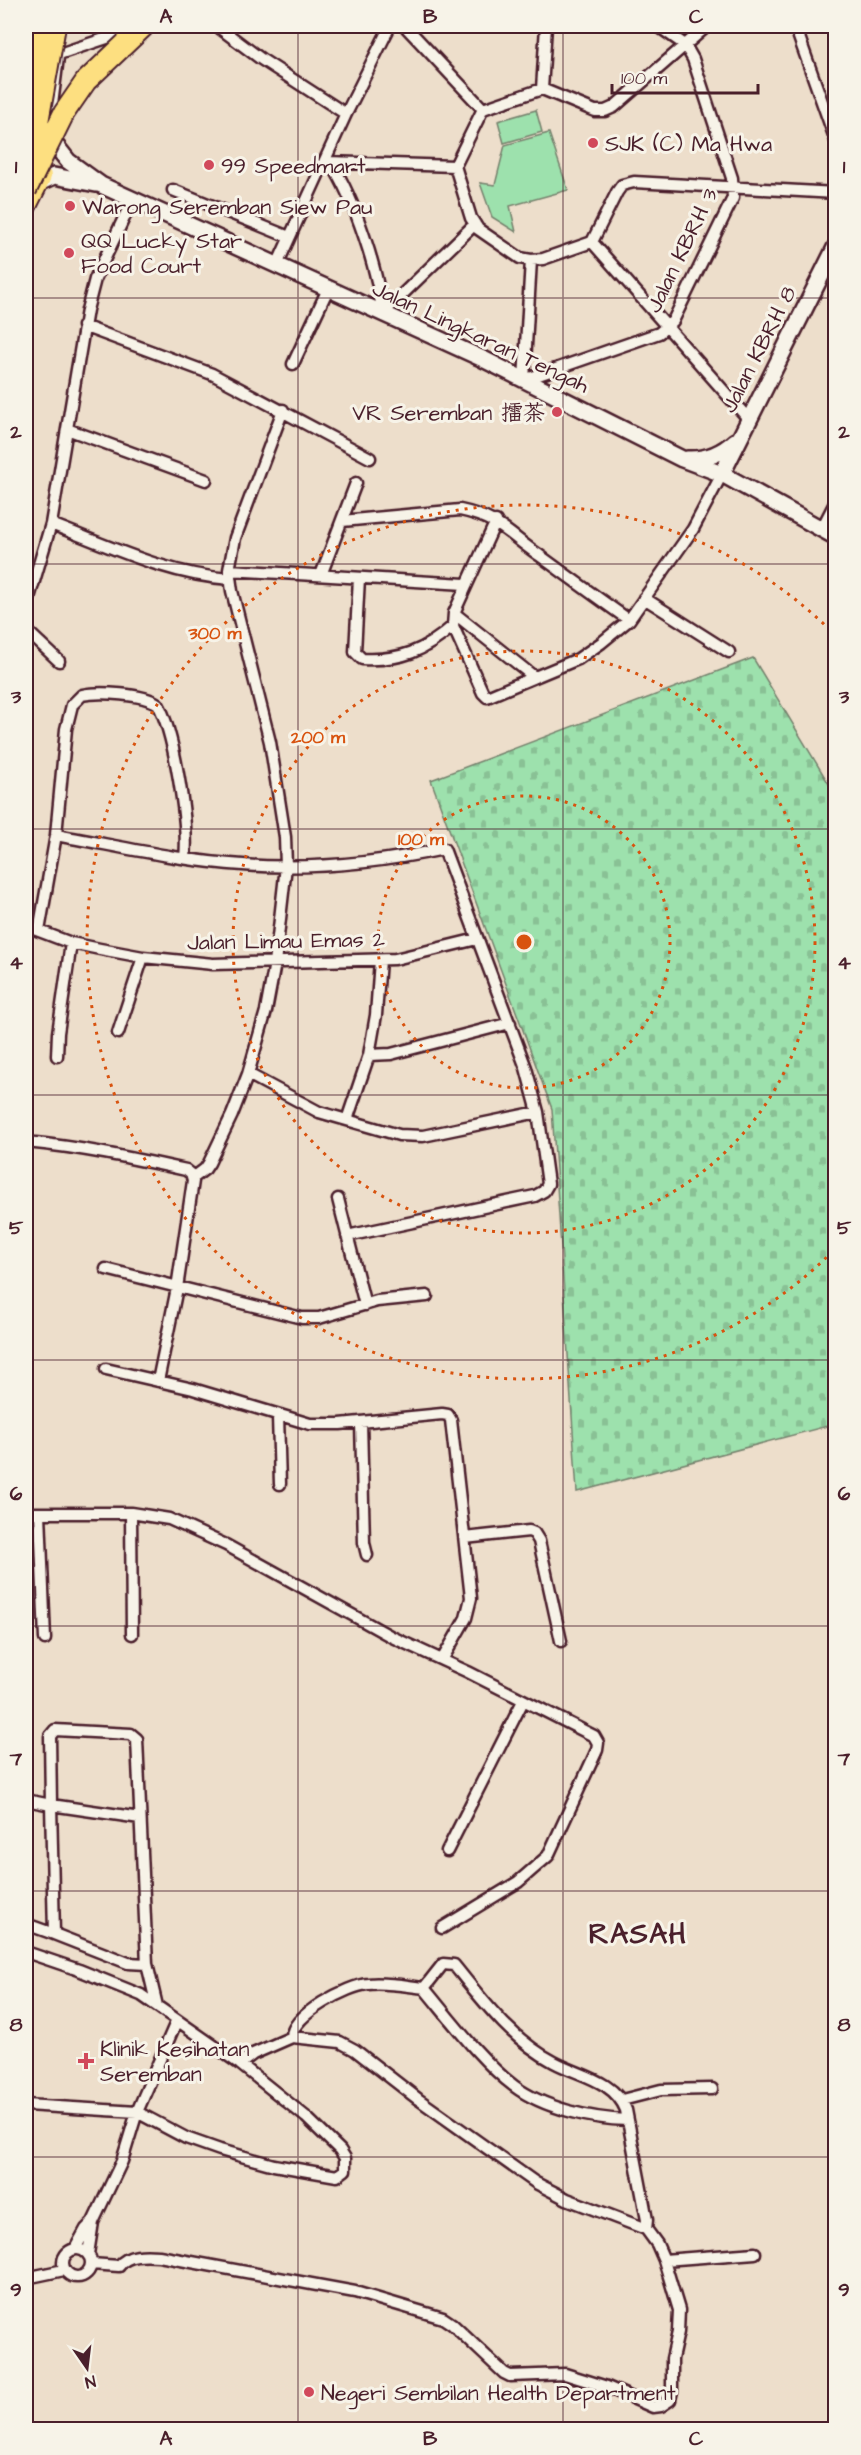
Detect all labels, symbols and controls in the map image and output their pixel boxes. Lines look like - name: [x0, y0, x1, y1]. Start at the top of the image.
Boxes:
- text: A: [160, 3, 173, 31]
- text: B: [423, 3, 438, 31]
- text: C: [689, 3, 704, 31]
- scale bar: [612, 57, 758, 95]
- text: 100 m: [621, 66, 667, 91]
- place label: SJK (C) Ma Hwa: [605, 129, 772, 160]
- marker: SJK (C) Ma Hwa: [586, 136, 600, 150]
- place label: 99 Speedmart: [221, 151, 366, 182]
- text: 1: [15, 153, 18, 181]
- text: 1: [843, 153, 846, 181]
- marker: 99 Speedmart: [202, 158, 216, 172]
- street label: Jalan KBRH 3: [639, 183, 726, 318]
- place label: Warong Seremban Siew Pau: [82, 192, 372, 224]
- marker: Warong Seremban Siew Pau: [63, 199, 77, 213]
- place label: QQ Lucky Star Food Court: [81, 226, 242, 282]
- marker: QQ Lucky Star Food Court: [62, 246, 76, 260]
- street label: Jalan Lingkaran Tengah: [366, 273, 594, 402]
- street label: Jalan KBRH 8: [714, 281, 805, 418]
- place label: VR Seremban 擂茶: [352, 398, 545, 429]
- marker: VR Seremban 擂茶: [550, 405, 564, 419]
- text: 2: [9, 418, 22, 446]
- text: 2: [837, 418, 850, 446]
- text: 300 m: [187, 621, 243, 646]
- text: 3: [10, 683, 22, 711]
- text: 3: [838, 683, 850, 711]
- text: 200 m: [290, 725, 346, 750]
- text: 100 m: [398, 827, 445, 852]
- street label: Jalan Limau Emas 2: [187, 924, 386, 959]
- centre of rings: [514, 932, 534, 952]
- text: 4: [9, 949, 23, 977]
- text: 4: [837, 949, 851, 977]
- text: 5: [9, 1214, 24, 1242]
- text: 5: [837, 1214, 852, 1242]
- text: 6: [10, 1480, 23, 1508]
- text: 6: [838, 1480, 851, 1508]
- text: 7: [9, 1745, 23, 1773]
- text: 7: [837, 1745, 851, 1773]
- district label: RASAH: [589, 1915, 687, 1954]
- text: 8: [10, 2011, 23, 2039]
- text: 8: [838, 2011, 851, 2039]
- place label: Klinik Kesihatan Seremban: [100, 2034, 250, 2090]
- marker: Klinik Kesihatan Seremban: [77, 2052, 95, 2070]
- text: 9: [10, 2276, 22, 2304]
- text: 9: [838, 2276, 850, 2304]
- north arrow: [57, 2338, 117, 2398]
- text: N: [83, 2370, 98, 2393]
- place label: Negeri Sembilan Health Department: [321, 2378, 676, 2410]
- marker: Negeri Sembilan Health Department: [302, 2385, 316, 2399]
- text: A: [160, 2425, 173, 2453]
- text: B: [423, 2425, 438, 2453]
- text: C: [689, 2425, 704, 2453]

